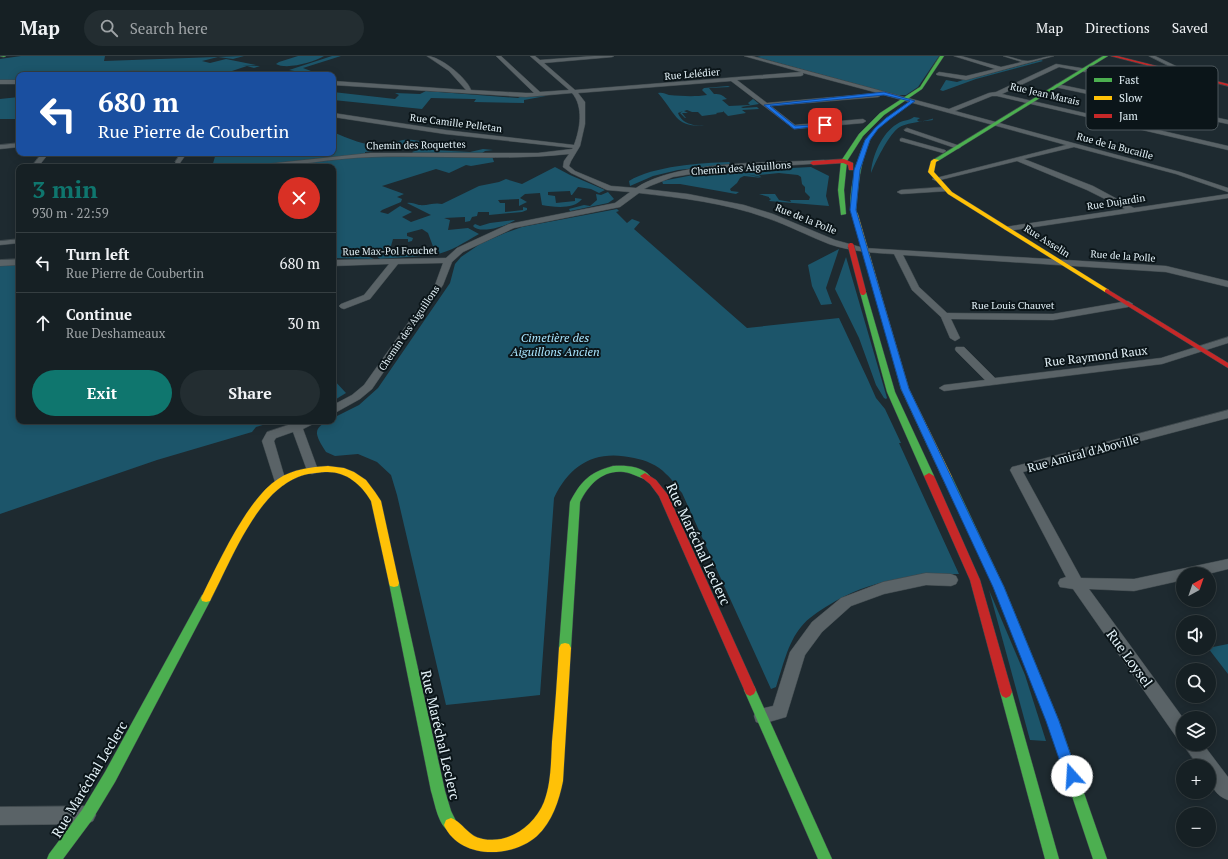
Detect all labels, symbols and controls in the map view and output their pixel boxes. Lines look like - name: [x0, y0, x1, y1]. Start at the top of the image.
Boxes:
- search box: [84, 10, 364, 46]
- text: Map: [20, 15, 60, 40]
- icon: search: [98, 17, 120, 39]
- text: Search here: [130, 18, 208, 38]
- text: Map: [1036, 18, 1063, 37]
- text: Directions: [1085, 18, 1150, 37]
- text: Saved: [1172, 18, 1208, 37]
- street label: Rue Lelédier: [664, 65, 720, 83]
- legend: [1086, 66, 1218, 130]
- text: Fast: [1119, 73, 1139, 87]
- street label: Rue Jean Marais: [1009, 80, 1081, 108]
- text: 680 m: [98, 83, 179, 120]
- icon: left: [32, 88, 84, 140]
- text: Slow: [1119, 91, 1143, 105]
- pin: [808, 108, 842, 142]
- text: Jam: [1119, 109, 1138, 123]
- street label: Rue Camille Pelletan: [409, 111, 503, 135]
- icon: arrive: [814, 114, 836, 136]
- text: Rue Pierre de Coubertin: [98, 119, 289, 143]
- street label: Rue de la Bucaille: [1075, 130, 1155, 162]
- street label: Chemin des Roquettes: [366, 138, 466, 152]
- street label: Chemin des Aiguillons: [691, 158, 791, 178]
- text: 3 min: [32, 173, 98, 205]
- button: close: [278, 177, 320, 219]
- street label: Rue Dujardin: [1086, 191, 1146, 213]
- street label: Rue de la Polle: [773, 201, 839, 237]
- text: 930 m · 22:59: [32, 204, 109, 222]
- street label: Rue Asselin: [1022, 222, 1072, 260]
- text: Turn left: [66, 244, 130, 264]
- street label: Rue Max-Pol Fouchet: [342, 244, 438, 258]
- street label: Rue de la Polle: [1090, 247, 1156, 265]
- icon: left: [32, 252, 54, 274]
- text: 680 m: [279, 253, 320, 273]
- text: Rue Pierre de Coubertin: [66, 264, 204, 282]
- street label: Chemin des Aiguillons: [376, 283, 442, 373]
- street label: Rue Louis Chauvet: [972, 299, 1055, 312]
- text: Continue: [66, 304, 132, 324]
- icon: ahead: [32, 312, 54, 334]
- text: 30 m: [287, 313, 320, 333]
- text: Rue Deshameaux: [66, 324, 166, 342]
- park label: Cimetière des Aiguillons Ancien: [509, 330, 600, 359]
- street label: Rue Raymond Raux: [1044, 342, 1149, 370]
- button: Exit: [32, 370, 172, 416]
- button: Share: [180, 370, 320, 416]
- street label: Rue Amiral d'Aboville: [1026, 431, 1140, 475]
- street label: Rue Maréchal Leclerc: [662, 480, 736, 608]
- north arrow: [1176, 567, 1216, 607]
- map controls: [1176, 567, 1216, 847]
- button: sound: [1176, 615, 1216, 655]
- street label: Rue Loysel: [1103, 625, 1157, 691]
- button: search: [1176, 663, 1216, 703]
- street label: Rue Maréchal Leclerc: [417, 668, 465, 802]
- button: layers: [1176, 711, 1216, 751]
- street label: Rue Maréchal Leclerc: [47, 717, 131, 841]
- position arrow: [1051, 755, 1093, 797]
- button: +: [1176, 759, 1216, 799]
- button: −: [1176, 807, 1216, 847]

